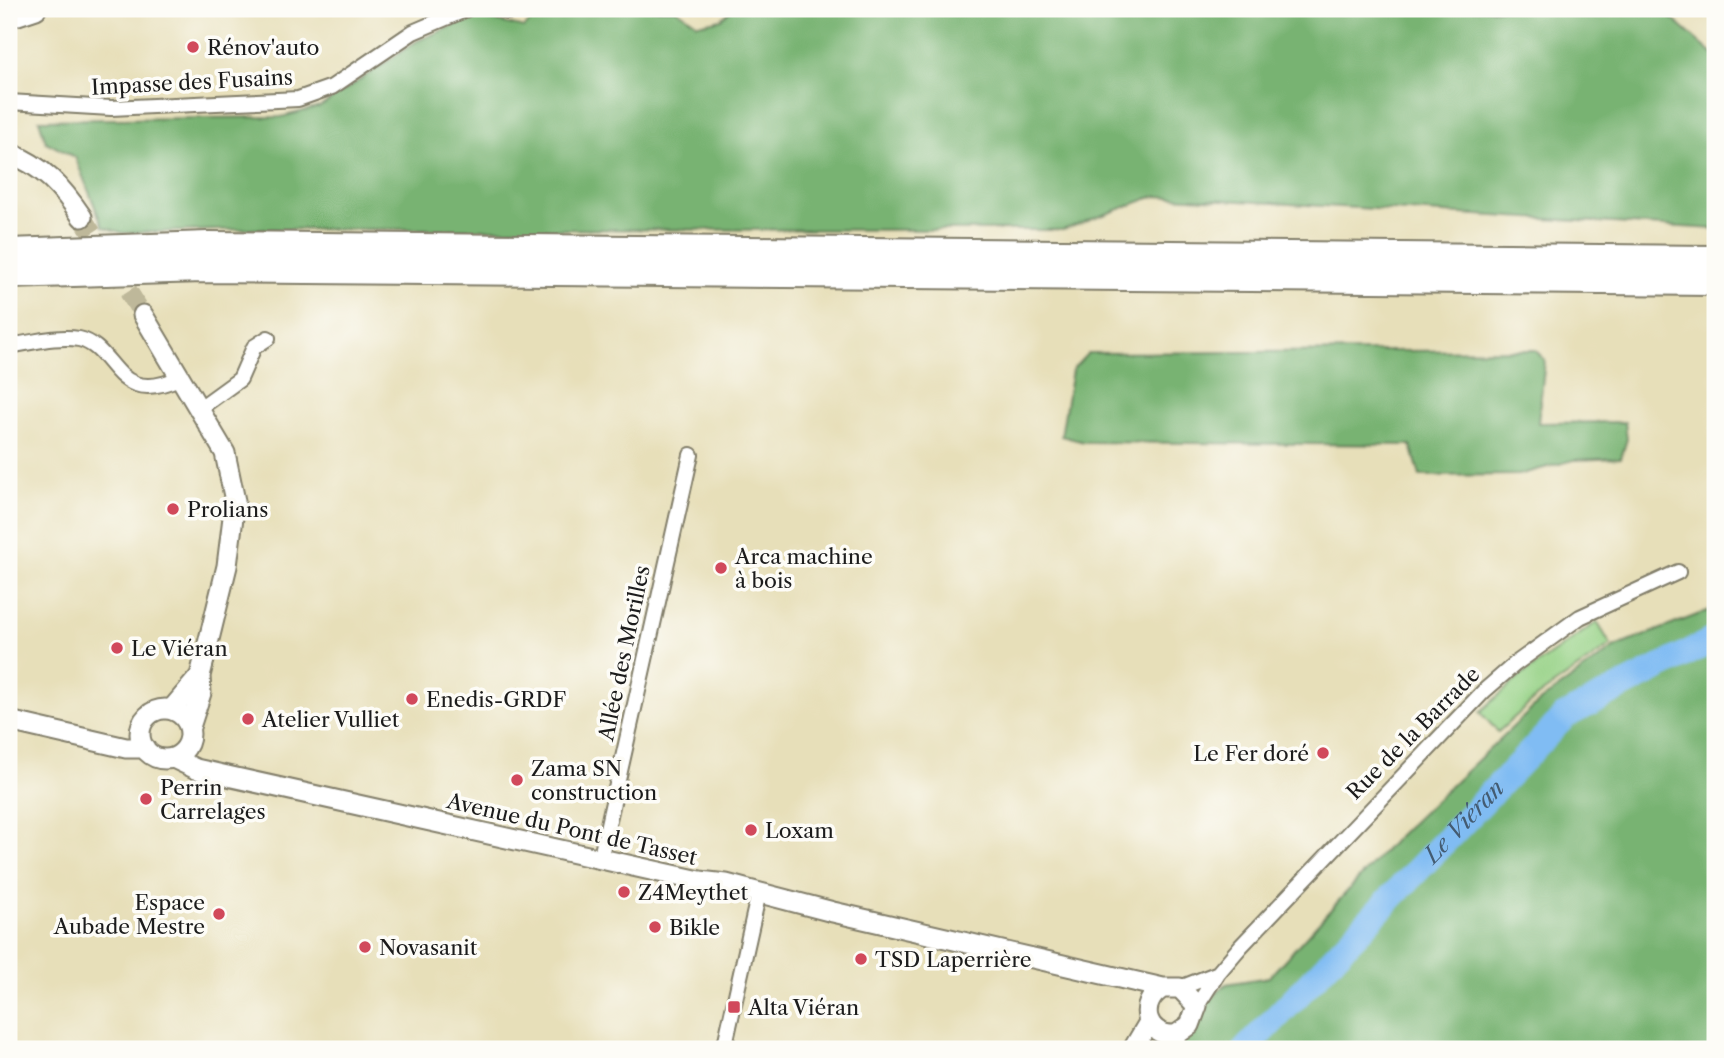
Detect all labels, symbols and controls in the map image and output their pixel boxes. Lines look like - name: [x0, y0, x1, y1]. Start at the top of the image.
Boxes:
- place label: Rénov'auto: [207, 35, 319, 60]
- marker: Rénov'auto: [185, 39, 201, 55]
- street label: Impasse des Fusains: [91, 64, 293, 100]
- place label: Prolians: [187, 497, 268, 522]
- marker: Prolians: [165, 501, 181, 517]
- place label: Arca machine à bois: [734, 544, 873, 593]
- marker: Arca machine à bois: [713, 560, 729, 576]
- street label: Allée des Morilles: [593, 563, 655, 744]
- place label: Le Viéran: [131, 636, 228, 661]
- marker: Le Viéran: [109, 640, 125, 656]
- street label: Rue de la Barrade: [1341, 661, 1485, 805]
- place label: Enedis-GRDF: [426, 687, 566, 712]
- marker: Enedis-GRDF: [404, 691, 420, 707]
- place label: Atelier Vulliet: [261, 707, 400, 732]
- marker: Atelier Vulliet: [240, 711, 256, 727]
- place label: Le Fer doré: [1193, 741, 1309, 766]
- marker: Le Fer doré: [1315, 745, 1331, 761]
- place label: Zama SN construction: [531, 756, 657, 805]
- marker: Zama SN construction: [509, 772, 525, 788]
- water label: Le Viéran: [1416, 774, 1510, 870]
- place label: Perrin Carrelages: [160, 775, 266, 824]
- street label: Avenue du Pont de Tasset: [444, 788, 700, 870]
- marker: Perrin Carrelages: [138, 791, 154, 807]
- place label: Loxam: [765, 818, 834, 843]
- marker: Loxam: [743, 822, 759, 838]
- place label: Z4Meythet: [638, 880, 748, 905]
- marker: Z4Meythet: [616, 884, 632, 900]
- place label: Espace Aubade Mestre: [53, 890, 205, 939]
- marker: Espace Aubade Mestre: [211, 906, 227, 922]
- place label: Bikle: [669, 915, 720, 940]
- marker: Bikle: [647, 919, 663, 935]
- place label: Novasanit: [379, 935, 478, 960]
- marker: Novasanit: [357, 939, 373, 955]
- place label: TSD Laperrière: [875, 947, 1032, 972]
- marker: TSD Laperrière: [853, 951, 869, 967]
- place label: Alta Viéran: [747, 995, 859, 1020]
- marker: Alta Viéran: [726, 999, 742, 1015]

